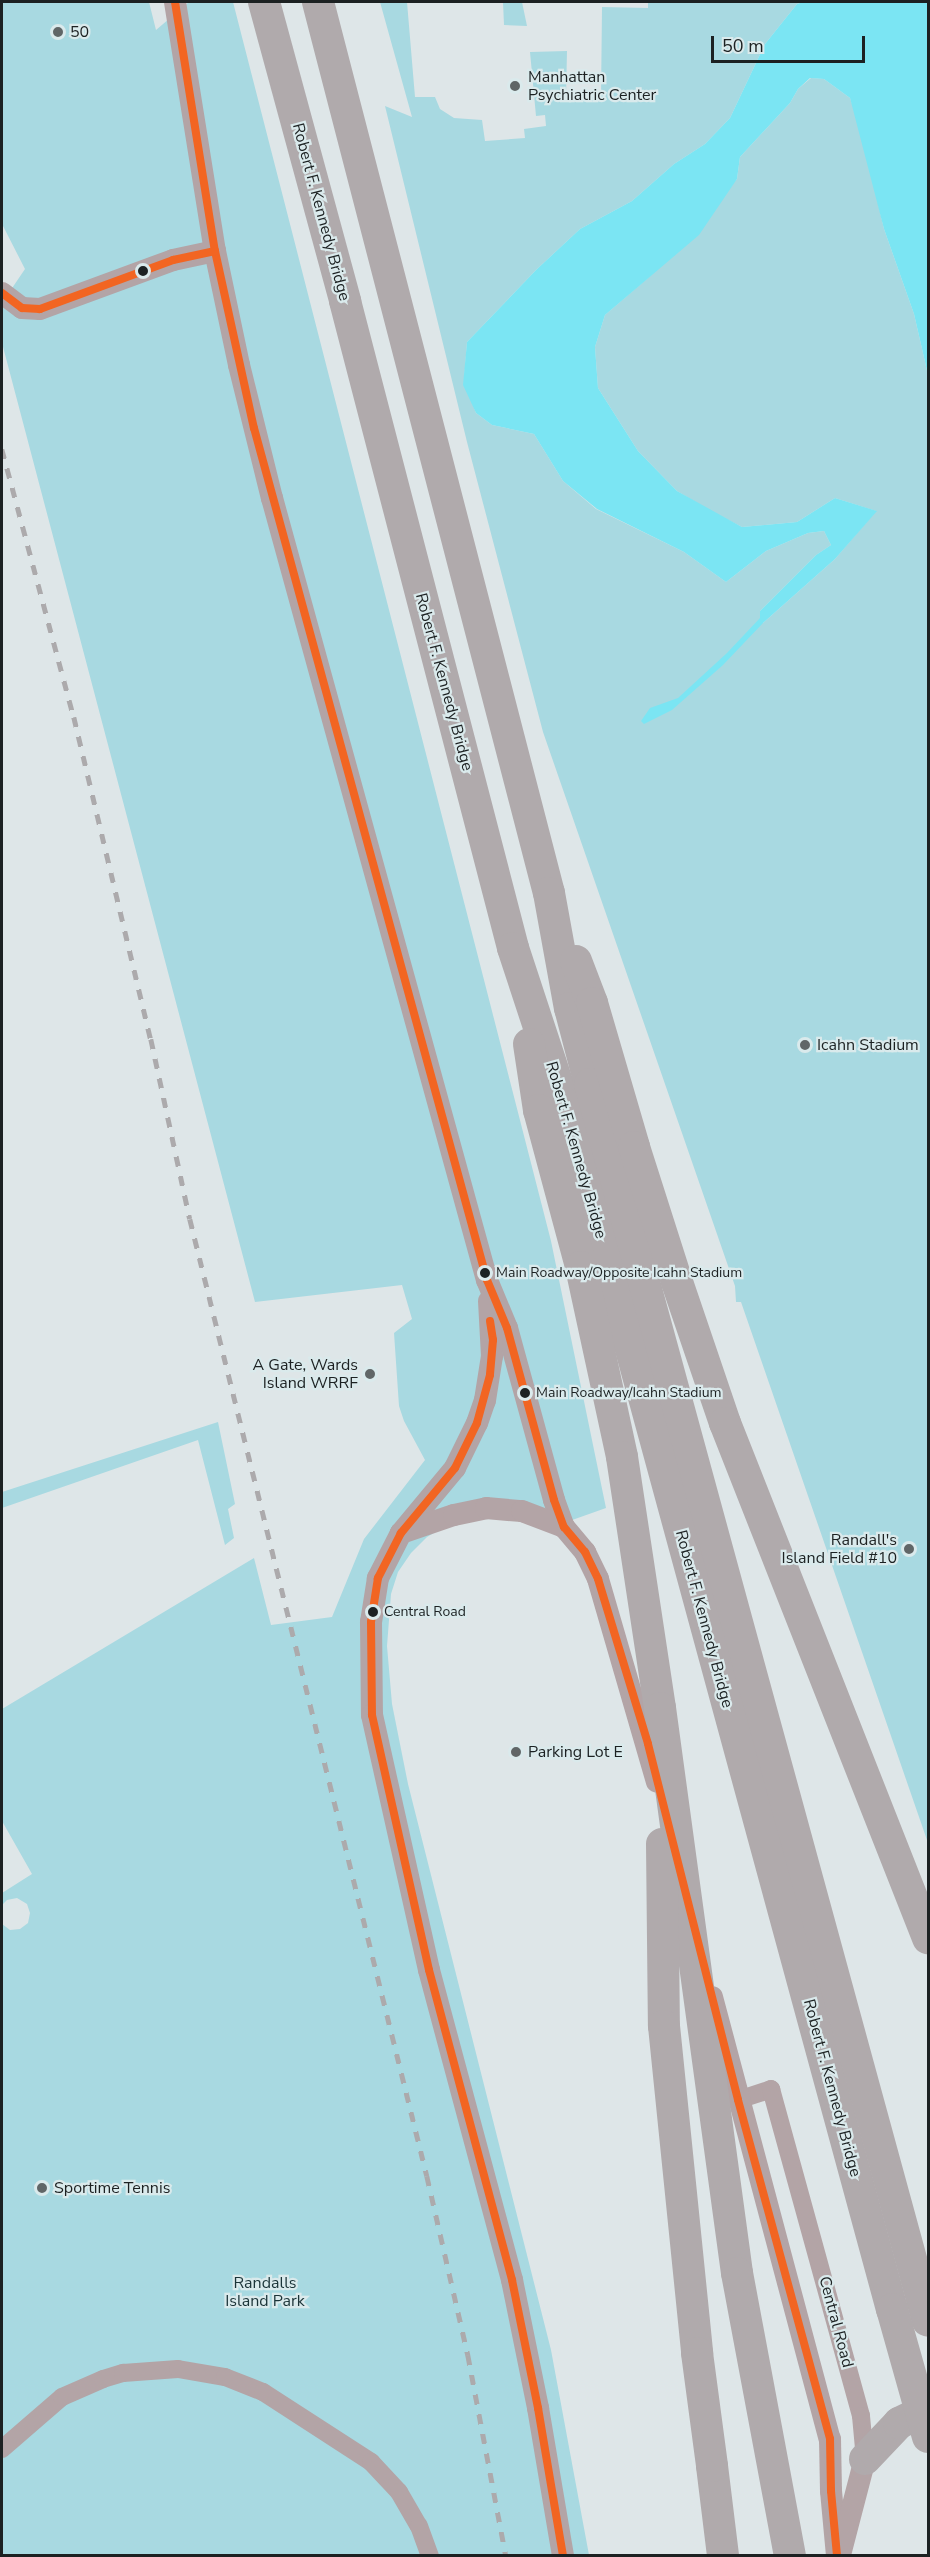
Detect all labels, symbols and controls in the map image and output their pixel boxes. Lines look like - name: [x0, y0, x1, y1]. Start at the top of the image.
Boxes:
- place label: 50: [70, 22, 89, 42]
- scale bar: [714, 24, 868, 62]
- marker: 50: [51, 25, 65, 39]
- text: 50 m: [722, 34, 764, 58]
- place label: Manhattan Psychiatric Center: [528, 67, 656, 105]
- marker: Manhattan Psychiatric Center: [506, 77, 524, 95]
- street label: Robert F. Kennedy Bridge: [288, 121, 354, 303]
- unlabelled marker: [137, 265, 149, 277]
- street label: Robert F. Kennedy Bridge: [411, 591, 477, 773]
- place label: Icahn Stadium: [817, 1035, 919, 1055]
- marker: Icahn Stadium: [798, 1038, 812, 1052]
- street label: Robert F. Kennedy Bridge: [542, 1059, 610, 1241]
- place label: Main Roadway/Opposite Icahn Stadium: [496, 1265, 742, 1281]
- marker: Main Roadway/Opposite Icahn Stadium: [479, 1267, 491, 1279]
- place label: A Gate, Wards Island WRRF: [253, 1355, 358, 1393]
- marker: A Gate, Wards Island WRRF: [363, 1367, 377, 1381]
- place label: Main Roadway/Icahn Stadium: [536, 1385, 722, 1401]
- marker: Main Roadway/Icahn Stadium: [519, 1387, 531, 1399]
- street label: Robert F. Kennedy Bridge: [671, 1528, 737, 1710]
- place label: Randall's Island Field #10: [782, 1530, 897, 1568]
- marker: Randall's Island Field #10: [902, 1542, 916, 1556]
- place label: Central Road: [384, 1604, 466, 1620]
- marker: Central Road: [367, 1606, 379, 1618]
- place label: Parking Lot E: [528, 1742, 623, 1762]
- marker: Parking Lot E: [509, 1745, 523, 1759]
- street label: Robert F. Kennedy Bridge: [799, 1997, 865, 2179]
- place label: Sportime Tennis: [54, 2178, 170, 2198]
- marker: Sportime Tennis: [35, 2181, 49, 2195]
- park label: Randalls Island Park: [225, 2273, 305, 2311]
- street label: Central Road: [815, 2274, 857, 2370]

